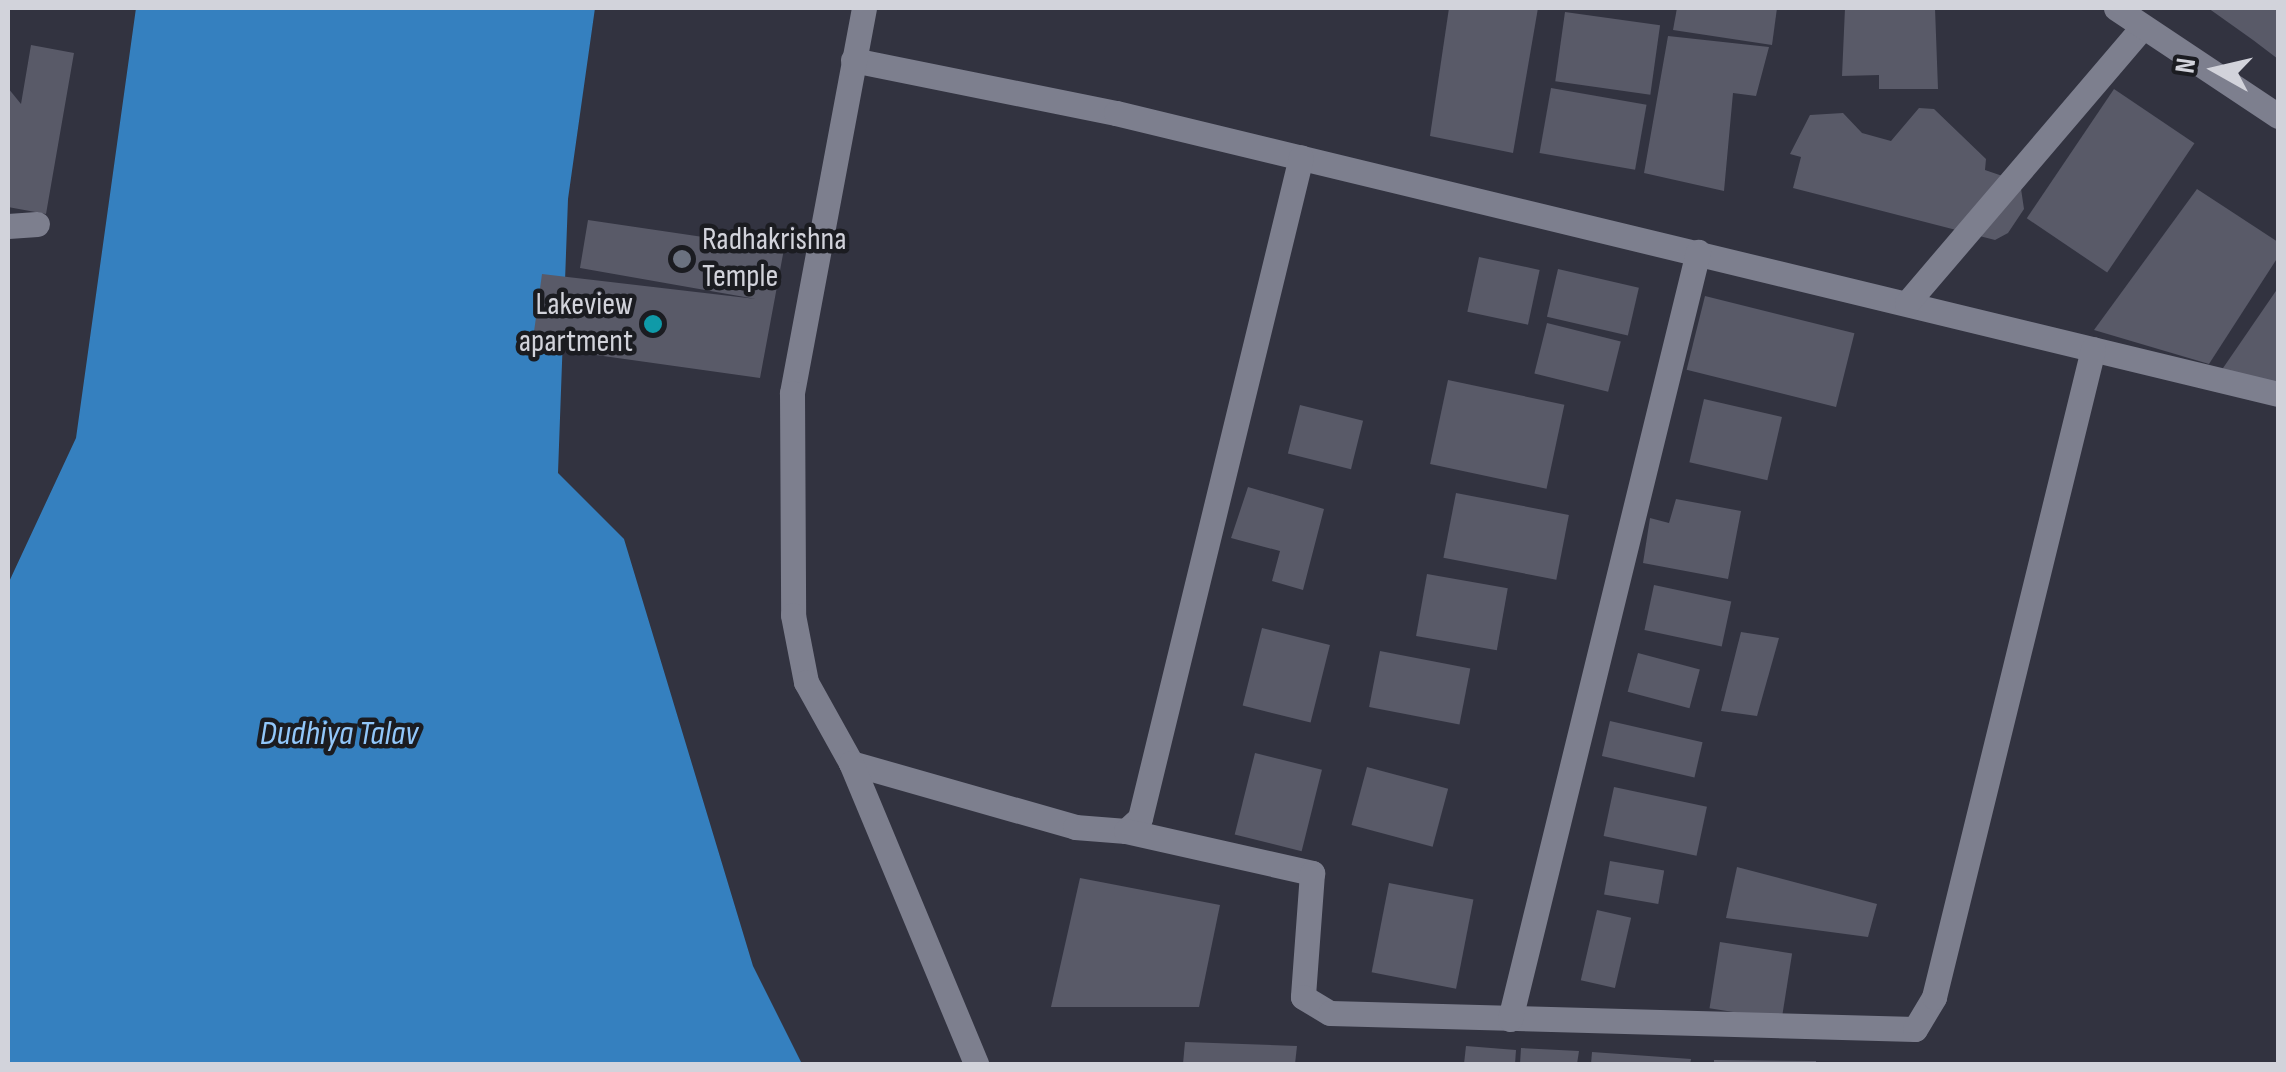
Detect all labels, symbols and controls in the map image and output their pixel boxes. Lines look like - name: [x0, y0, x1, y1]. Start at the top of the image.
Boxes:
- north arrow: [2166, 20, 2266, 120]
- text: N: [2168, 56, 2203, 75]
- place label: Radhakrishna Temple: [702, 222, 847, 297]
- marker: Radhakrishna Temple: [671, 248, 693, 270]
- place label: Lakeview apartment: [519, 287, 633, 362]
- marker: Lakeview apartment: [642, 313, 664, 335]
- water label: Dudhiya Talav: [260, 713, 418, 755]

